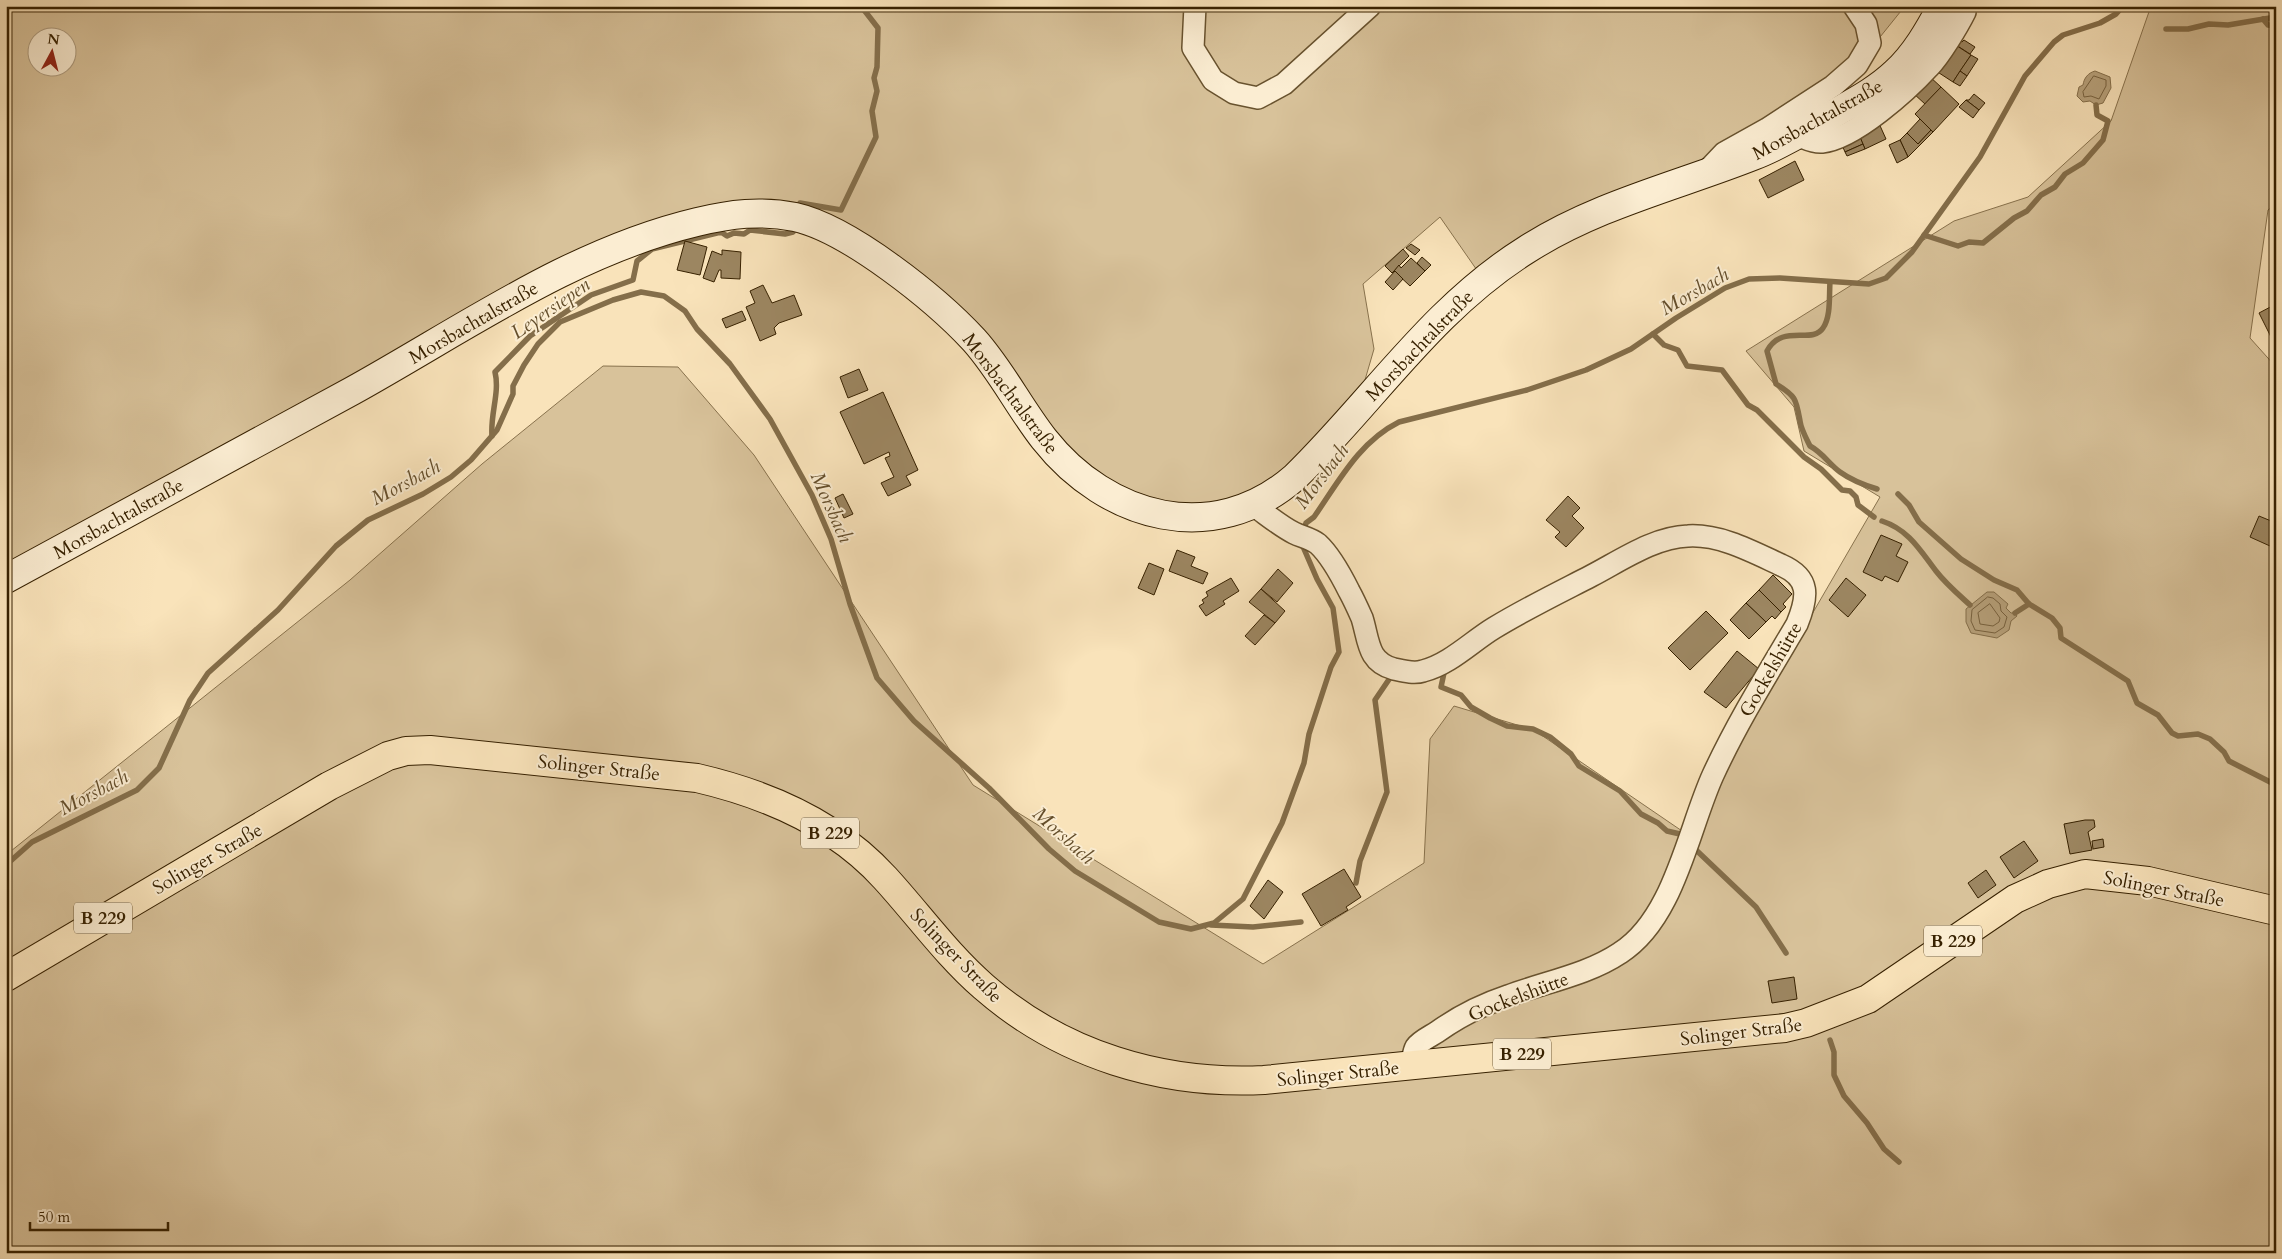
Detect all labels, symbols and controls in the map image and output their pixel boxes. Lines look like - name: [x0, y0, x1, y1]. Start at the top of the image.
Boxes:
- north arrow: [28, 28, 78, 78]
- text: N: [46, 29, 61, 50]
- street label: Morsbachtalstraße: [1748, 73, 1887, 167]
- water label: Morsbach: [1655, 261, 1734, 322]
- water label: Leyersiepen: [505, 271, 596, 346]
- street label: Morsbachtalstraße: [404, 275, 543, 370]
- street label: Morsbachtalstraße: [1360, 284, 1480, 407]
- street label: Morsbachtalstraße: [956, 328, 1064, 460]
- water label: Morsbach: [1288, 438, 1355, 514]
- water label: Morsbach: [366, 453, 445, 512]
- water label: Morsbach: [804, 467, 859, 547]
- street label: Morsbachtalstraße: [49, 472, 188, 566]
- street label: Gockelshütte: [1733, 617, 1808, 722]
- street label: Solinger Straße: [537, 749, 661, 787]
- water label: Morsbach: [54, 763, 133, 822]
- water label: Morsbach: [1027, 800, 1101, 871]
- street label: Solinger Straße: [148, 817, 267, 901]
- road number: B 229: [801, 818, 859, 848]
- street label: Solinger Straße: [2101, 865, 2227, 913]
- road number: B 229: [74, 902, 132, 934]
- street label: Solinger Straße: [904, 903, 1008, 1009]
- road number: B 229: [1924, 926, 1982, 956]
- street label: Gockelshütte: [1464, 966, 1572, 1028]
- street label: Solinger Straße: [1679, 1012, 1804, 1052]
- road number: B 229: [1493, 1038, 1551, 1070]
- street label: Solinger Straße: [1276, 1055, 1400, 1093]
- scale bar: [30, 1199, 168, 1231]
- text: 50 m: [38, 1207, 70, 1227]

